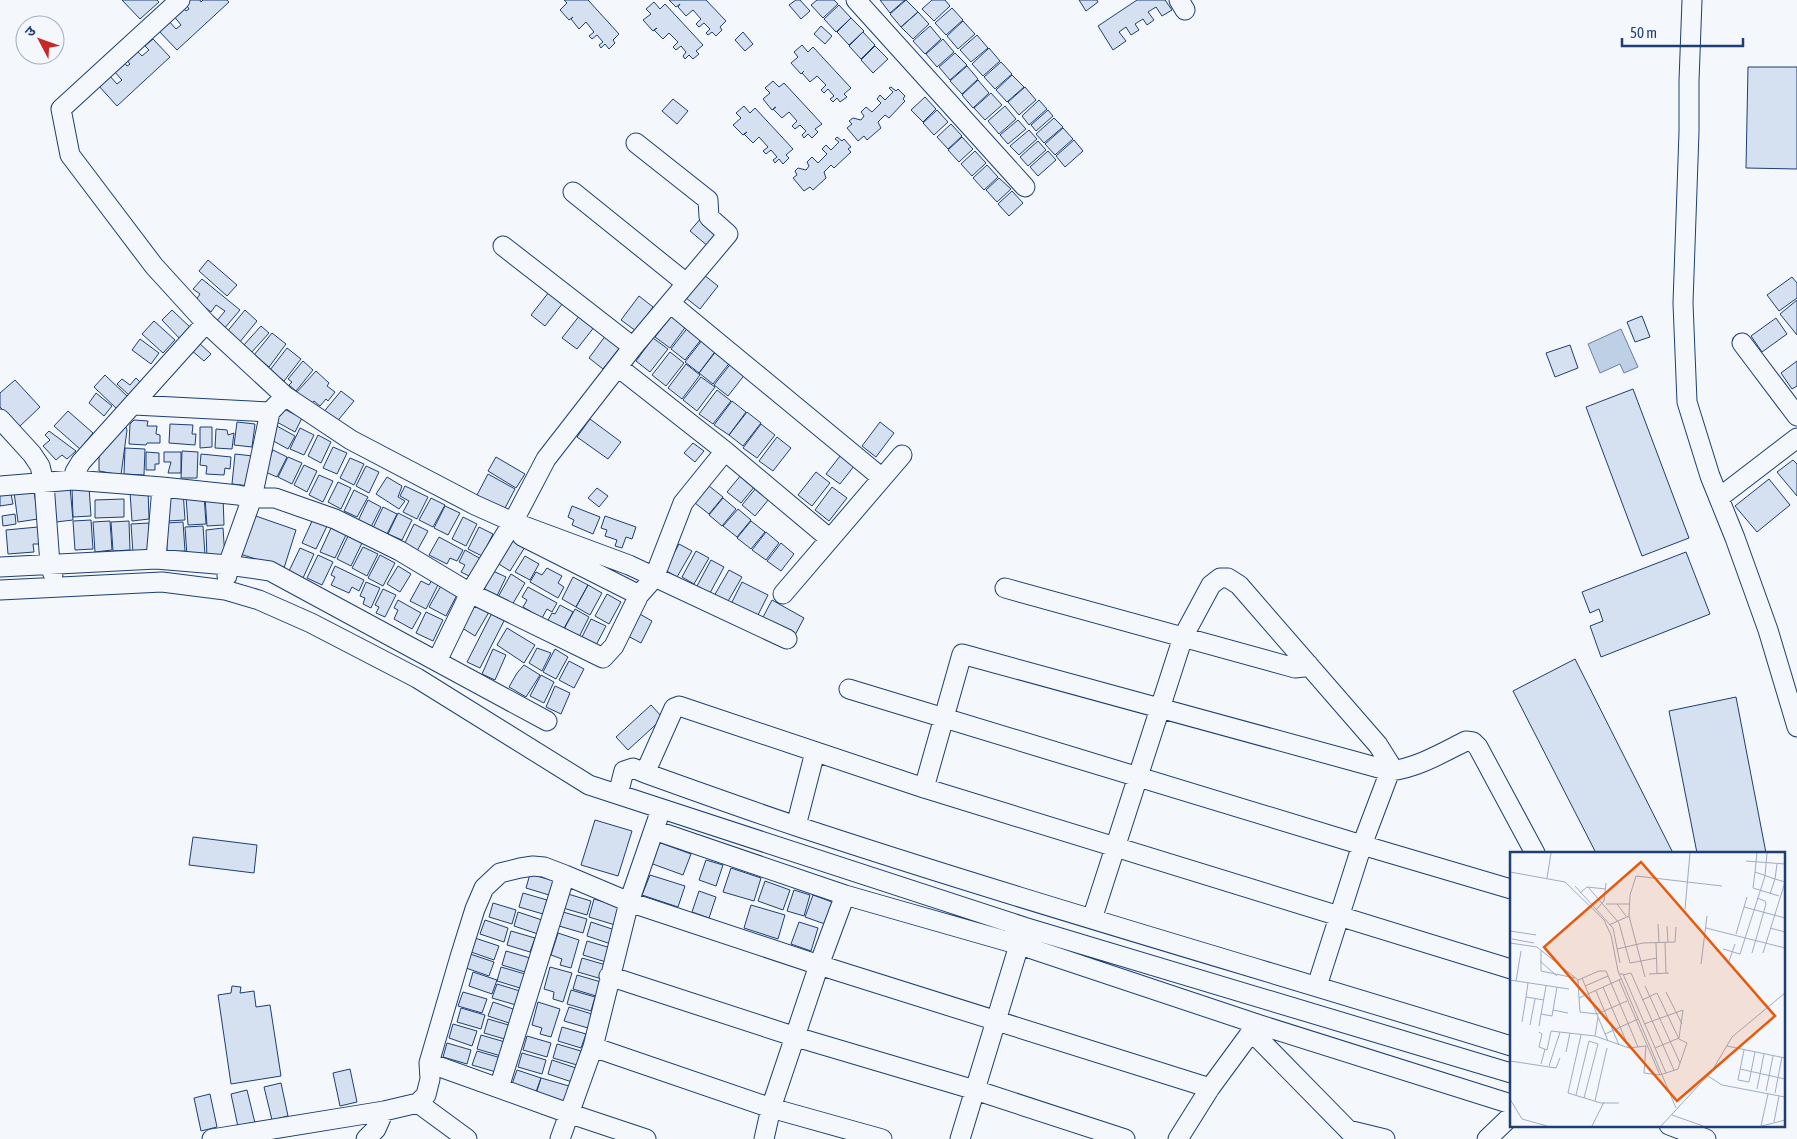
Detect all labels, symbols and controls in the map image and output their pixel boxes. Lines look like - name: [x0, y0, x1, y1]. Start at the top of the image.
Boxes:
- north arrow: [15, 15, 65, 65]
- scale bar: [1622, 15, 1743, 47]
- text: उ: [21, 23, 39, 40]
- text: 50 m: [1630, 24, 1657, 41]
- inset map: [1510, 852, 1784, 1126]

